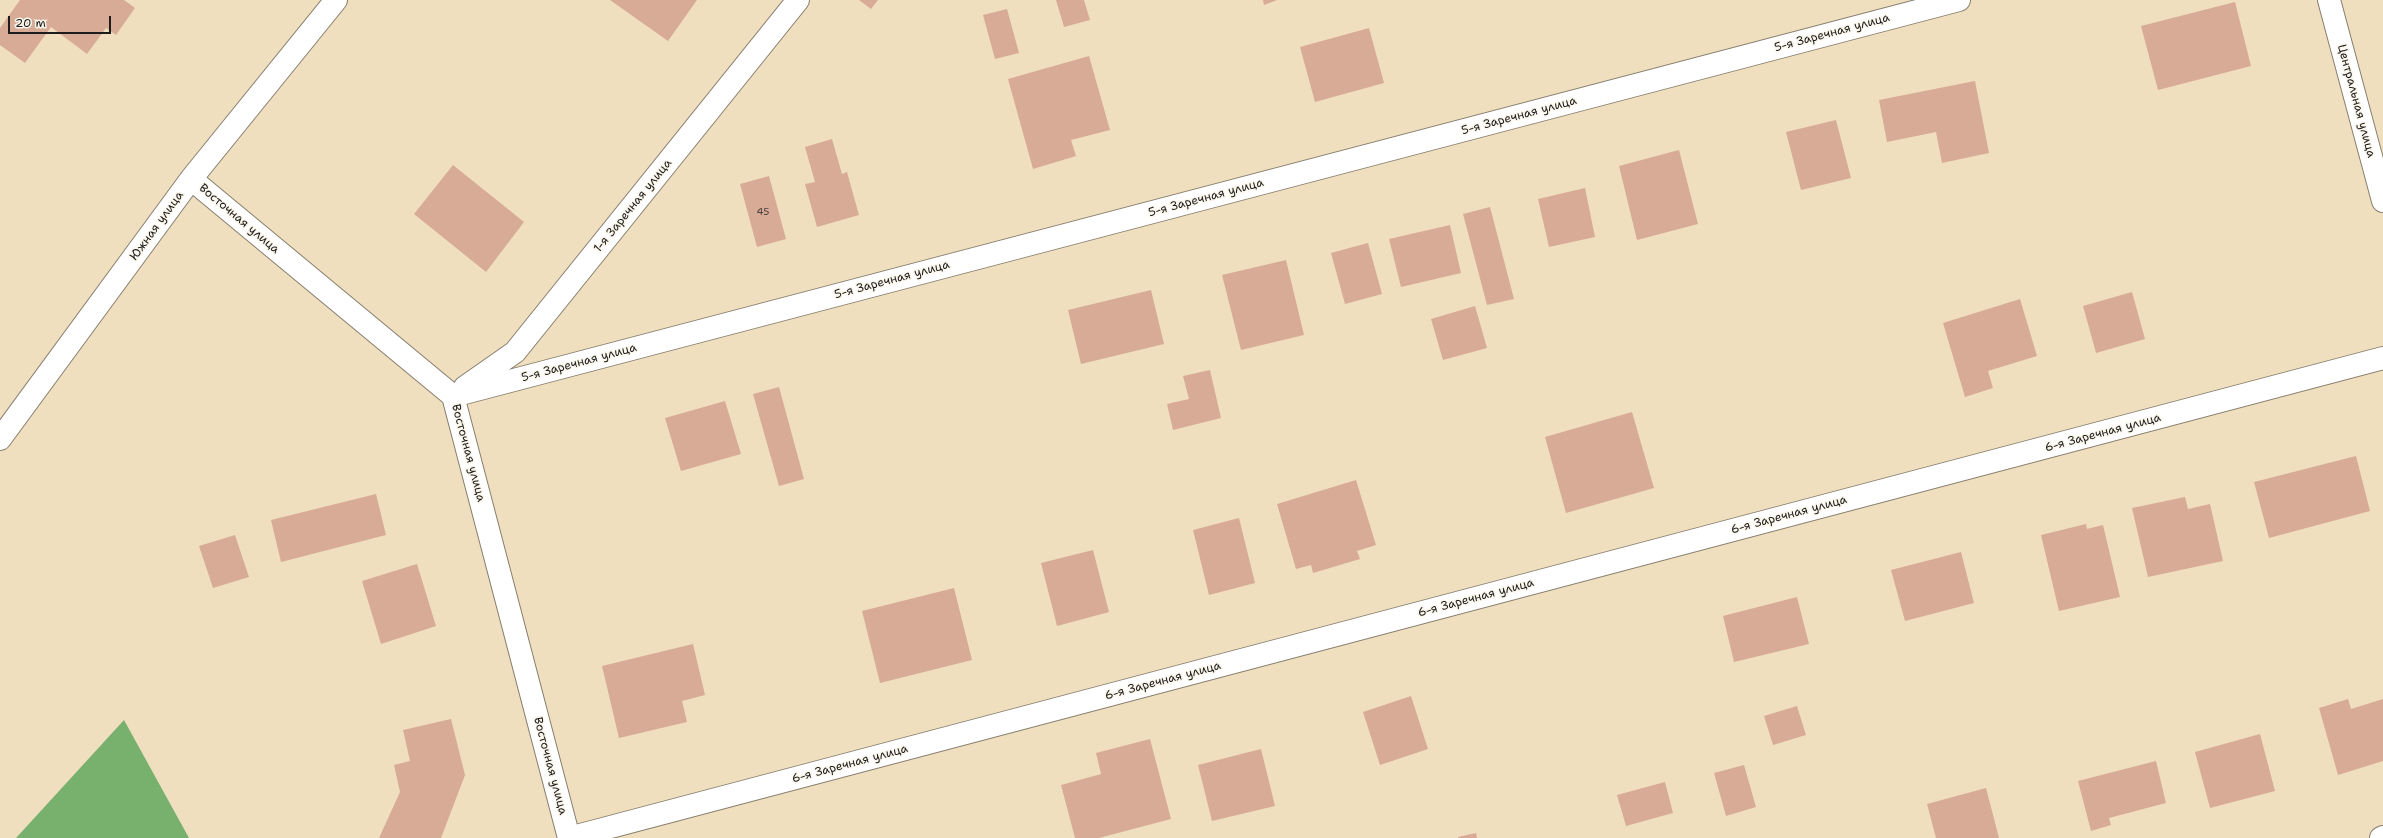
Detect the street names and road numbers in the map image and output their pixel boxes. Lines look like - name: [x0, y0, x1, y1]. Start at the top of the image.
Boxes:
- street label: 5-я Заречная улица: [1773, 11, 1891, 55]
- street label: Центральная улица: [2334, 43, 2378, 159]
- street label: 5-я Заречная улица: [1460, 94, 1578, 138]
- street label: 1-я Заречная улица: [591, 156, 675, 256]
- street label: 5-я Заречная улица: [1147, 176, 1265, 220]
- street label: Восточная улица: [196, 181, 282, 257]
- street label: Южная улица: [127, 189, 187, 263]
- street label: 5-я Заречная улица: [833, 258, 951, 302]
- street label: 5-я Заречная улица: [520, 341, 638, 385]
- street label: Восточная улица: [448, 402, 488, 504]
- street label: 6-я Заречная улица: [2043, 411, 2163, 455]
- street label: 6-я Заречная улица: [1729, 493, 1849, 537]
- street label: 6-я Заречная улица: [1416, 576, 1536, 620]
- street label: 6-я Заречная улица: [1103, 659, 1223, 703]
- street label: Восточная улица: [530, 715, 570, 817]
- street label: 6-я Заречная улица: [790, 742, 910, 786]

